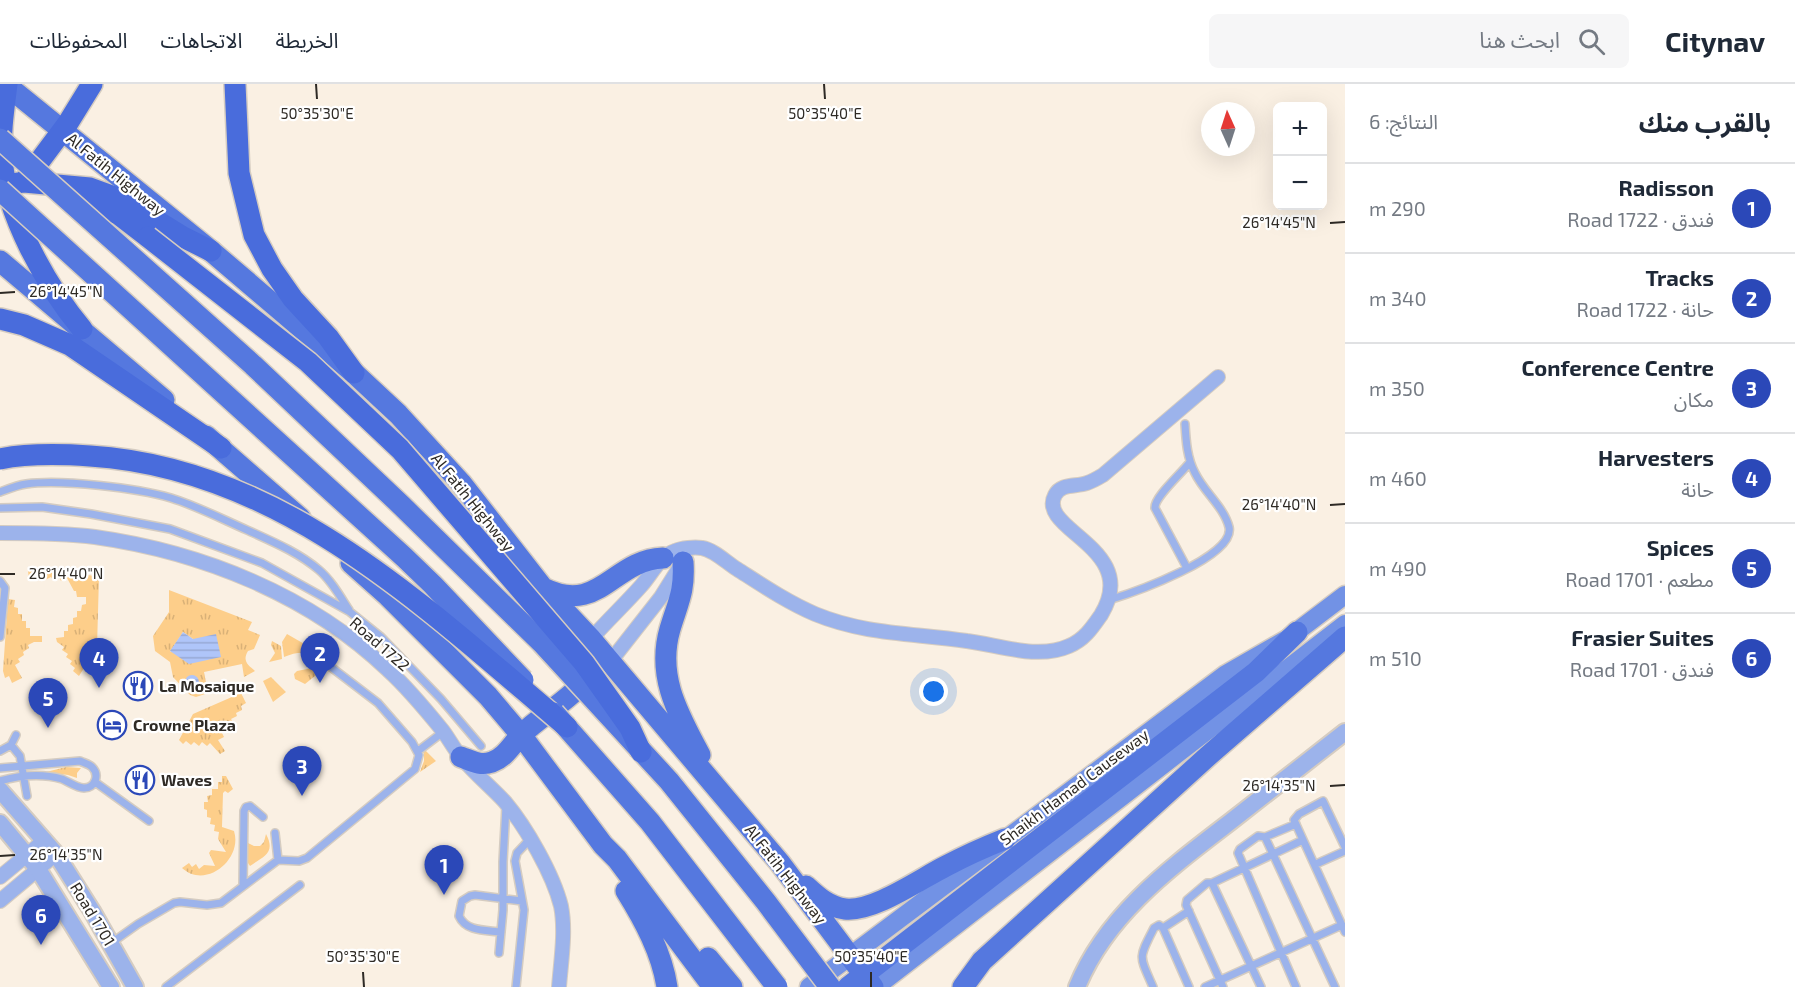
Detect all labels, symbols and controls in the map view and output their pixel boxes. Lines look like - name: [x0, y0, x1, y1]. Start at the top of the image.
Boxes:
- search box: [1209, 14, 1629, 68]
- text: Citynav: [1665, 24, 1765, 58]
- icon: search: [1575, 25, 1608, 58]
- text: ابحث هنا: [1479, 26, 1560, 52]
- text: المحفوظات: [30, 27, 127, 52]
- text: الاتجاهات: [160, 27, 242, 52]
- text: الخريطة: [275, 27, 338, 52]
- north arrow: [1201, 102, 1255, 156]
- map controls: [1273, 102, 1327, 210]
- button: +: [1273, 102, 1327, 156]
- text: 50°35'30"E: [280, 104, 354, 122]
- text: 50°35'40"E: [788, 104, 862, 122]
- text: بالقرب منك: [1639, 106, 1771, 137]
- text: النتائج: 6: [1369, 109, 1438, 133]
- street label: Al Fatih Highway: [63, 128, 170, 219]
- button: −: [1273, 156, 1327, 210]
- text: Radisson: [1618, 174, 1714, 200]
- text: 290 m: [1369, 196, 1426, 220]
- text: 1: [1747, 196, 1756, 220]
- text: فندق · Road 1722: [1567, 207, 1714, 231]
- text: 26°14'45"N: [1242, 213, 1316, 231]
- text: Tracks: [1645, 264, 1714, 290]
- text: 26°14'45"N: [29, 282, 103, 300]
- text: 340 m: [1369, 286, 1426, 310]
- text: 2: [1746, 286, 1757, 310]
- text: حانة · Road 1722: [1576, 297, 1714, 321]
- text: Conference Centre: [1521, 354, 1714, 380]
- text: 350 m: [1369, 376, 1425, 400]
- text: 3: [1746, 376, 1757, 400]
- text: مكان: [1674, 387, 1714, 411]
- text: Harvesters: [1598, 444, 1714, 470]
- street label: Al Fatih Highway: [428, 449, 519, 555]
- text: 460 m: [1369, 466, 1427, 490]
- text: 4: [1745, 466, 1758, 490]
- text: حانة: [1681, 477, 1714, 501]
- text: 26°14'40"N: [1242, 495, 1316, 513]
- text: Spices: [1647, 534, 1714, 560]
- text: 490 m: [1369, 556, 1427, 580]
- text: 5: [1746, 556, 1757, 580]
- text: 26°14'40"N: [29, 564, 103, 582]
- text: مطعم · Road 1701: [1565, 567, 1714, 591]
- street label: Road 1722: [347, 613, 414, 675]
- text: Frasier Suites: [1571, 624, 1714, 650]
- pin: 2: [300, 634, 340, 683]
- pin: 4: [80, 638, 118, 688]
- text: 510 m: [1369, 646, 1422, 670]
- text: 6: [1746, 646, 1757, 670]
- text: فندق · Road 1701: [1570, 657, 1714, 681]
- restaurant icon: La Mosaique: [122, 670, 154, 702]
- place label: La Mosaique: [159, 676, 254, 695]
- your location: [919, 677, 948, 706]
- pin: 5: [28, 678, 68, 728]
- hotel icon: Crowne Plaza: [96, 709, 128, 741]
- place label: Crowne Plaza: [133, 715, 236, 734]
- street label: Shaikh Hamad Causeway: [996, 724, 1152, 849]
- pin: 3: [282, 746, 322, 796]
- restaurant icon: Waves: [124, 764, 156, 796]
- place label: Waves: [161, 770, 212, 789]
- text: 26°14'35"N: [1243, 776, 1315, 794]
- street label: Al Fatih Highway: [742, 820, 831, 928]
- text: 26°14'35"N: [30, 845, 102, 863]
- pin: 1: [424, 846, 464, 895]
- street label: Road 1701: [67, 878, 120, 949]
- pin: 6: [22, 896, 60, 945]
- text: 50°35'30"E: [326, 947, 400, 965]
- text: 50°35'40"E: [834, 947, 908, 965]

